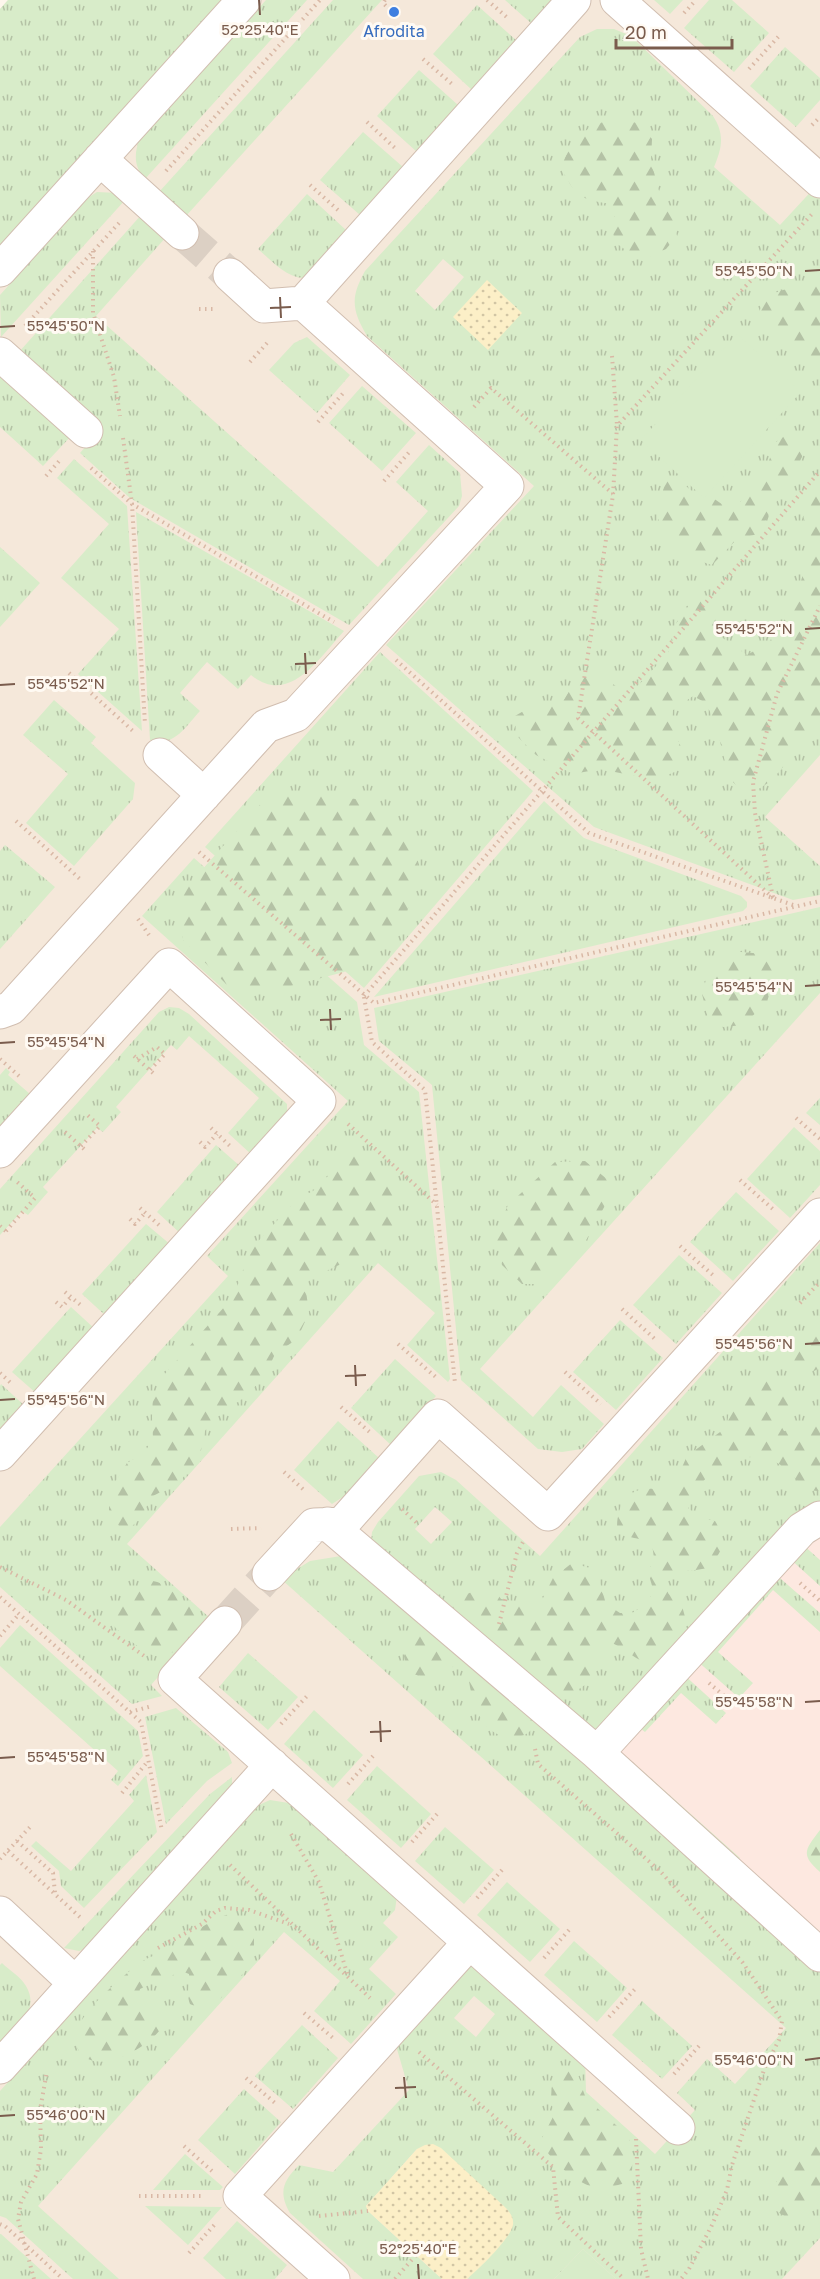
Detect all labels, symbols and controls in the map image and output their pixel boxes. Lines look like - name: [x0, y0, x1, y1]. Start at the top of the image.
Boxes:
- marker: Afrodita: [387, 5, 401, 19]
- scale bar: [616, 12, 732, 50]
- text: 52°25'40"E: [221, 20, 299, 38]
- place label: Afrodita: [363, 21, 425, 41]
- text: 20 m: [625, 21, 667, 43]
- text: 55°45'50"N: [715, 261, 793, 279]
- text: 55°45'50"N: [27, 316, 105, 334]
- text: 55°45'52"N: [715, 619, 793, 637]
- text: 55°45'52"N: [27, 674, 105, 692]
- text: 55°45'54"N: [715, 977, 793, 995]
- text: 55°45'54"N: [27, 1032, 105, 1050]
- text: 55°45'56"N: [715, 1334, 793, 1352]
- text: 55°45'56"N: [27, 1390, 105, 1408]
- text: 55°45'58"N: [715, 1692, 793, 1710]
- text: 55°45'58"N: [27, 1747, 105, 1765]
- text: 55°46'00"N: [714, 2050, 794, 2068]
- text: 55°46'00"N: [26, 2105, 106, 2123]
- text: 52°25'40"E: [379, 2239, 457, 2257]

